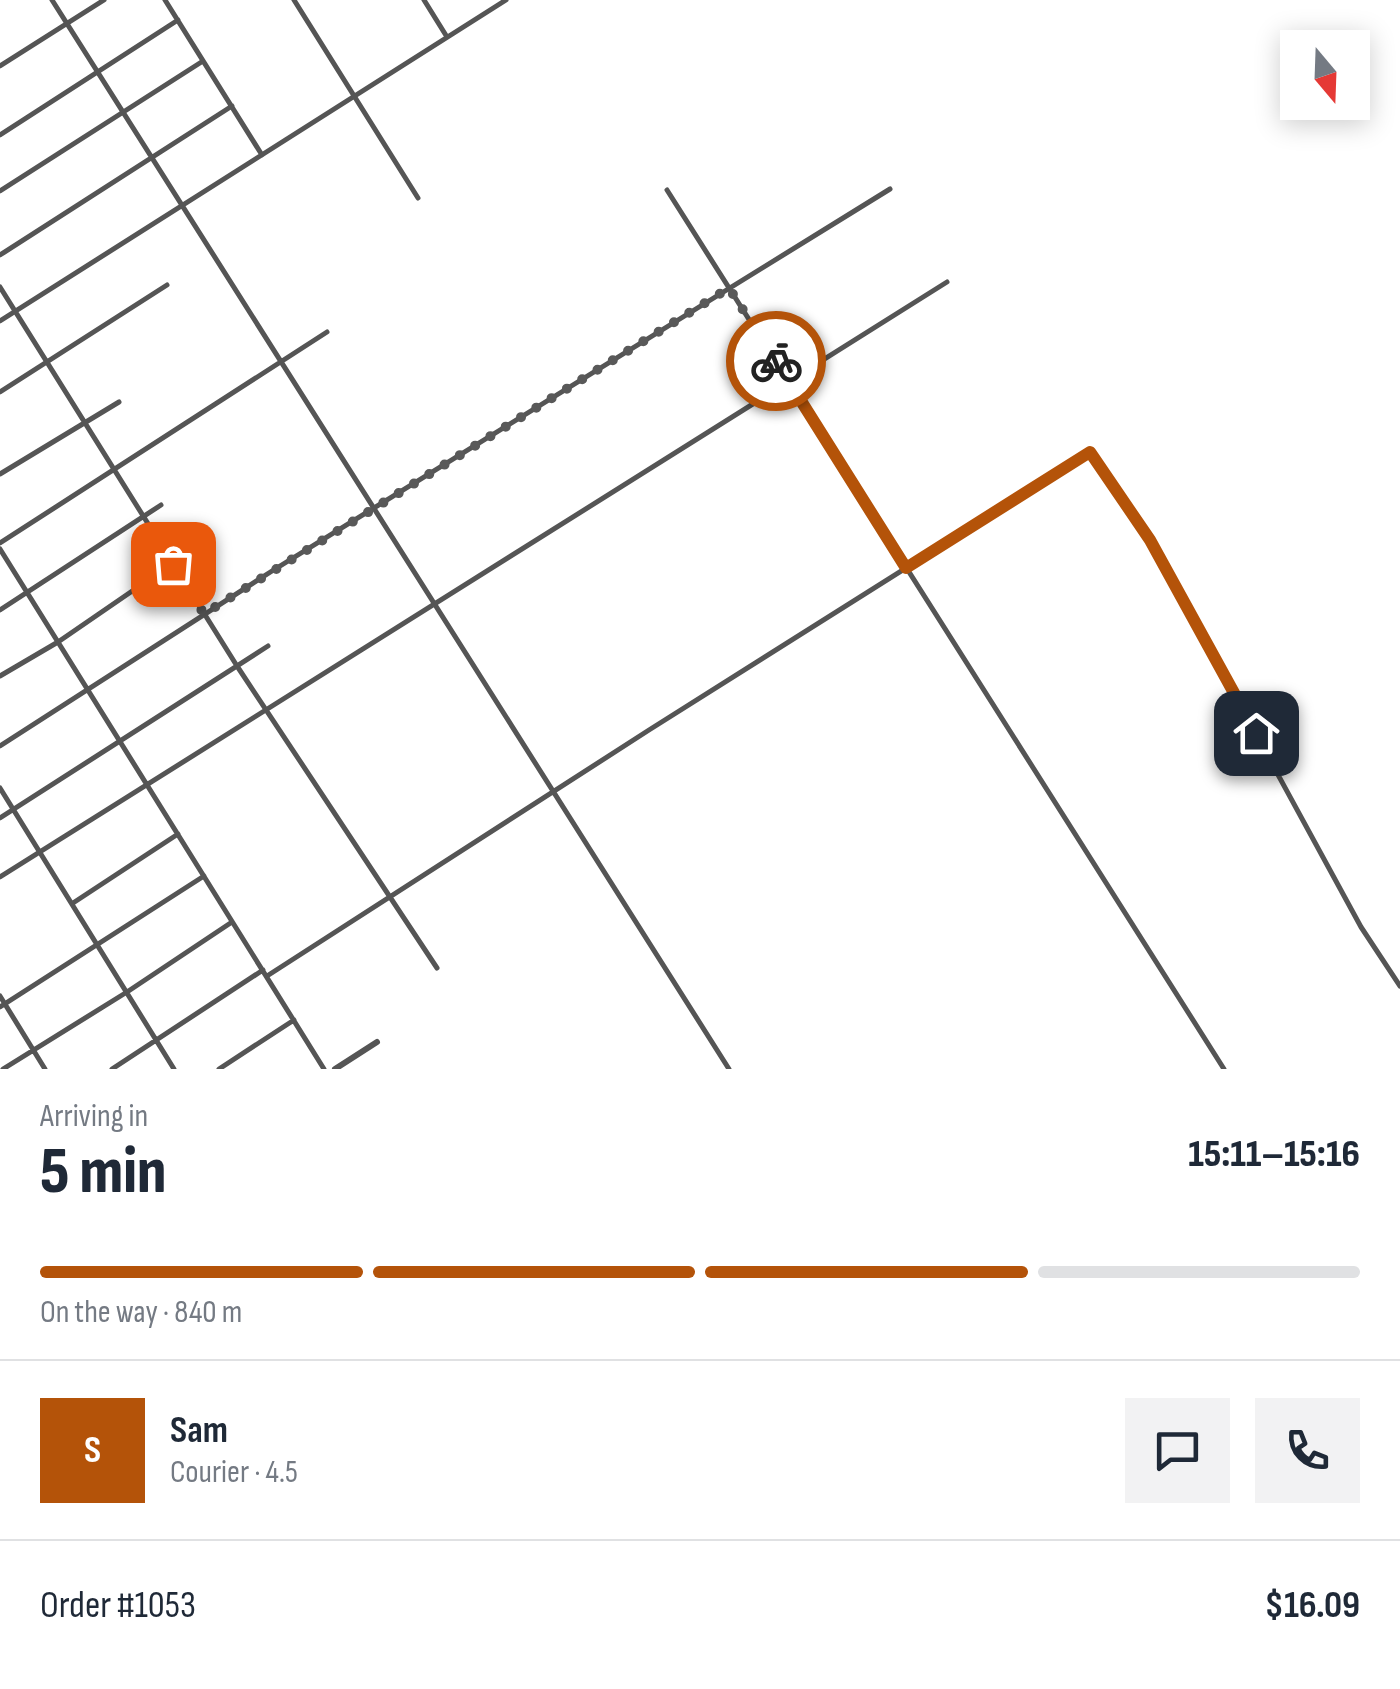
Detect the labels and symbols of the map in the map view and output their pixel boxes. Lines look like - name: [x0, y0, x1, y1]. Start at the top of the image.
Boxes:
- north arrow: [1280, 30, 1370, 120]
- courier: [726, 311, 826, 411]
- pin: [131, 522, 216, 607]
- pin: [1214, 691, 1299, 776]

